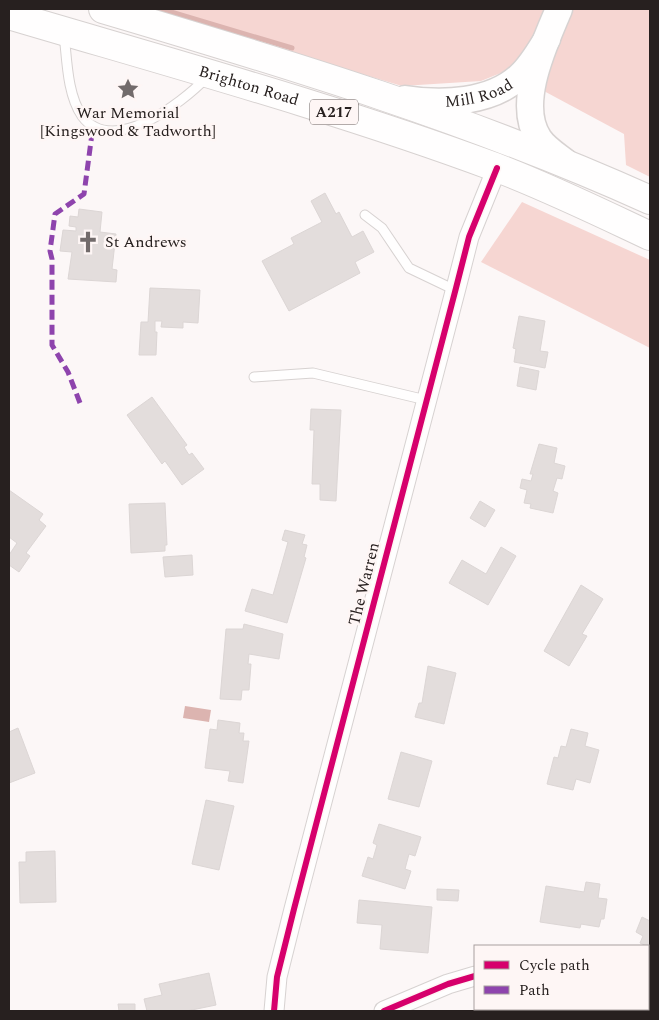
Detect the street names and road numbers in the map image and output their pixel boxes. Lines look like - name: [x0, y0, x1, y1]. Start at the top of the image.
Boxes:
- street label: Brighton Road: [196, 59, 302, 112]
- street label: Mill Road: [444, 73, 518, 114]
- road number: A217: [310, 100, 358, 124]
- street label: The Warren: [342, 540, 386, 628]

